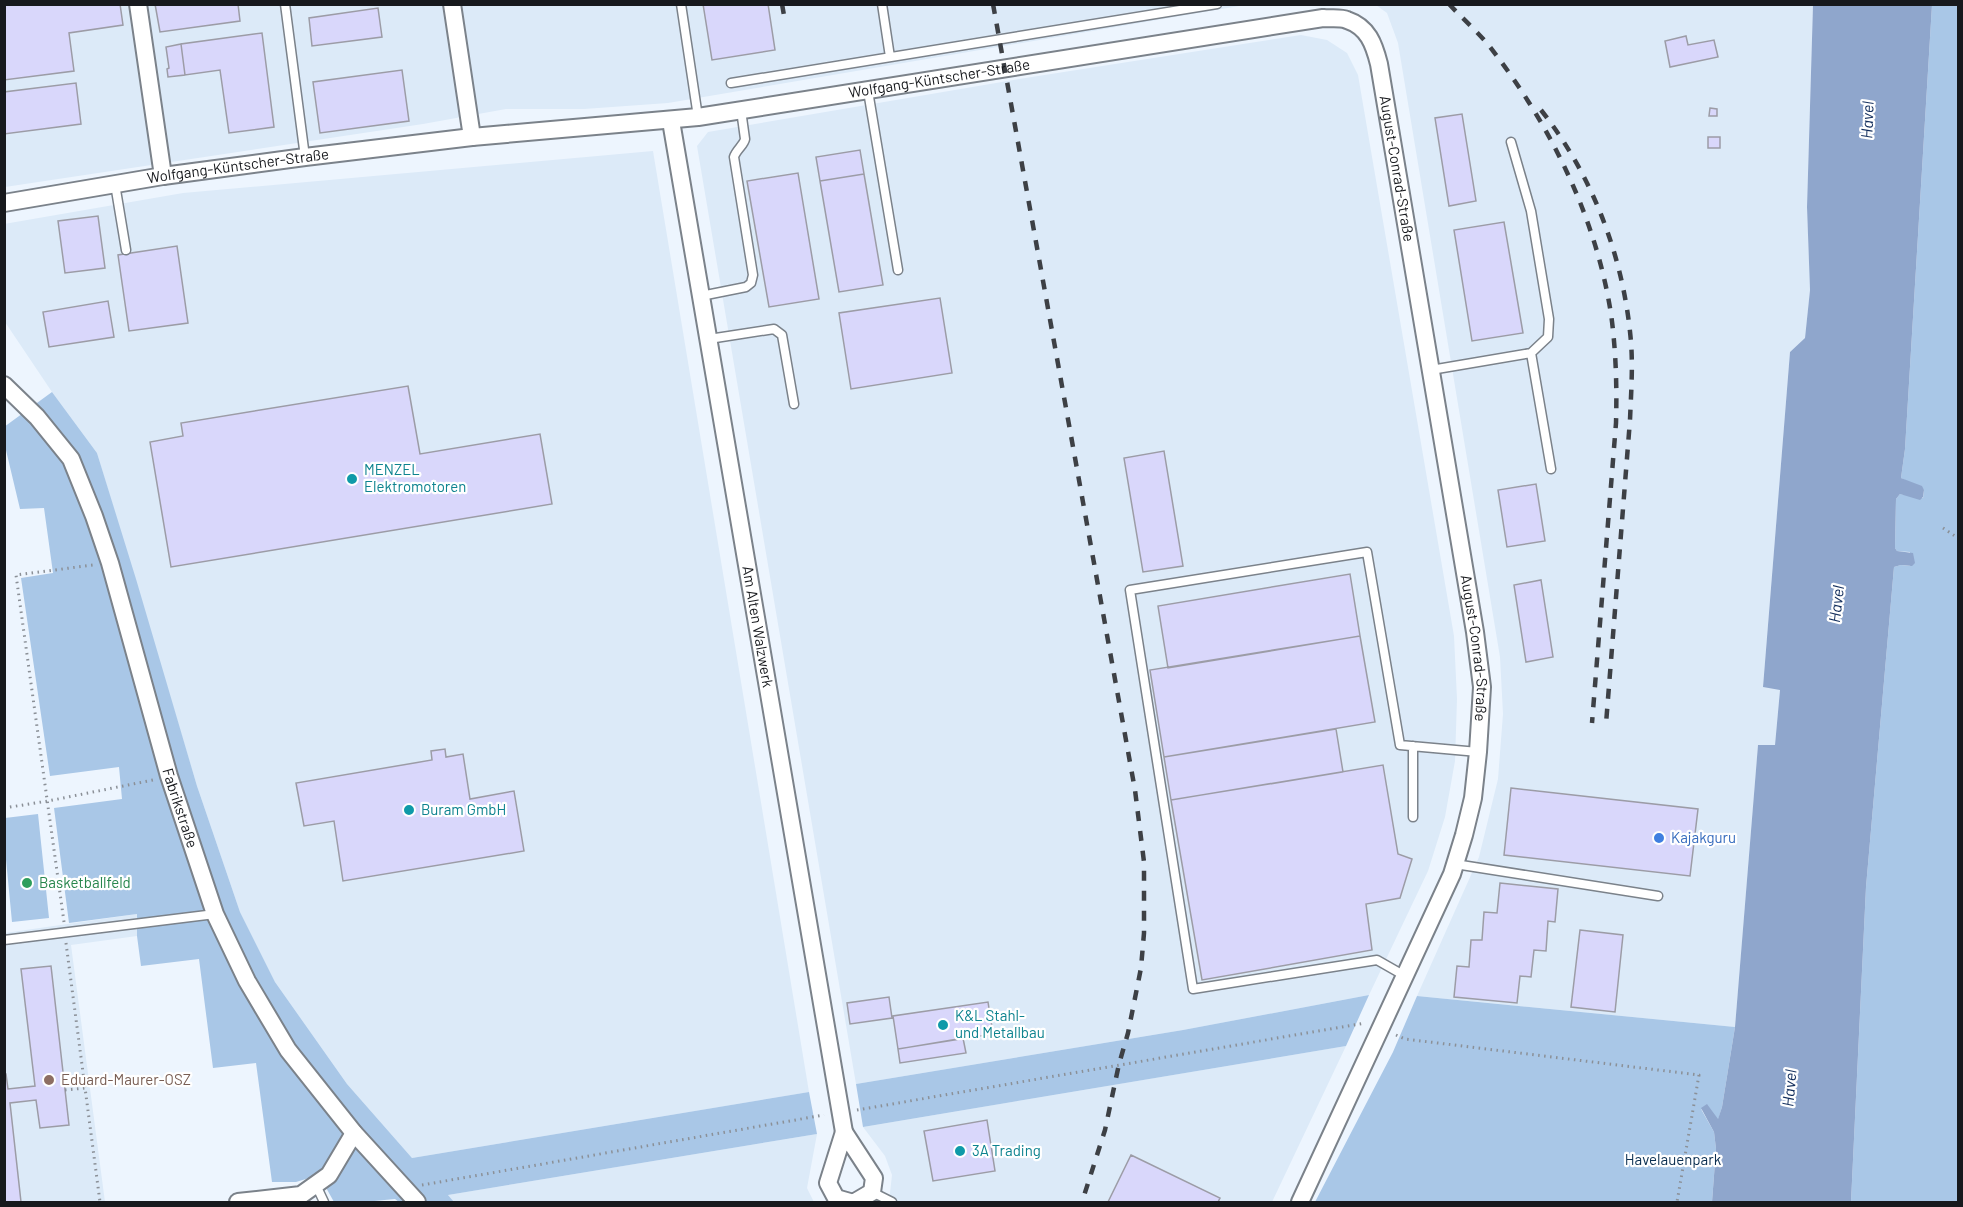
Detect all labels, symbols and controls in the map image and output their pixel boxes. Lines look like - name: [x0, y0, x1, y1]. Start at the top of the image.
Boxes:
- street label: Wolfgang-Küntscher-Straße: [847, 55, 1031, 101]
- street label: August-Conrad-Straße: [1376, 94, 1419, 243]
- water label: Havel: [1856, 100, 1877, 139]
- street label: Wolfgang-Küntscher-Straße: [146, 144, 330, 187]
- place label: MENZEL Elektromotoren: [364, 460, 466, 495]
- marker: MENZEL Elektromotoren: [345, 472, 359, 486]
- street label: Am Alten Walzwerk: [739, 564, 778, 689]
- street label: August-Conrad-Straße: [1457, 573, 1492, 722]
- water label: Havel: [1824, 584, 1847, 624]
- street label: Fabrikstraße: [159, 766, 202, 850]
- place label: Buram GmbH: [421, 800, 506, 818]
- marker: Buram GmbH: [402, 803, 416, 817]
- place label: Kajakguru: [1671, 828, 1736, 846]
- marker: Kajakguru: [1652, 831, 1666, 845]
- place label: Basketballfeld: [39, 873, 131, 891]
- marker: Basketballfeld: [20, 876, 34, 890]
- place label: K&L Stahl- und Metallbau: [955, 1006, 1045, 1041]
- marker: K&L Stahl- und Metallbau: [936, 1018, 950, 1032]
- water label: Havel: [1777, 1068, 1800, 1107]
- place label: Eduard-Maurer-OSZ: [61, 1070, 191, 1088]
- marker: Eduard-Maurer-OSZ: [42, 1073, 56, 1087]
- place label: 3A Trading: [972, 1141, 1041, 1159]
- marker: 3A Trading: [953, 1144, 967, 1158]
- park label: Havelauenpark: [1625, 1150, 1722, 1168]

